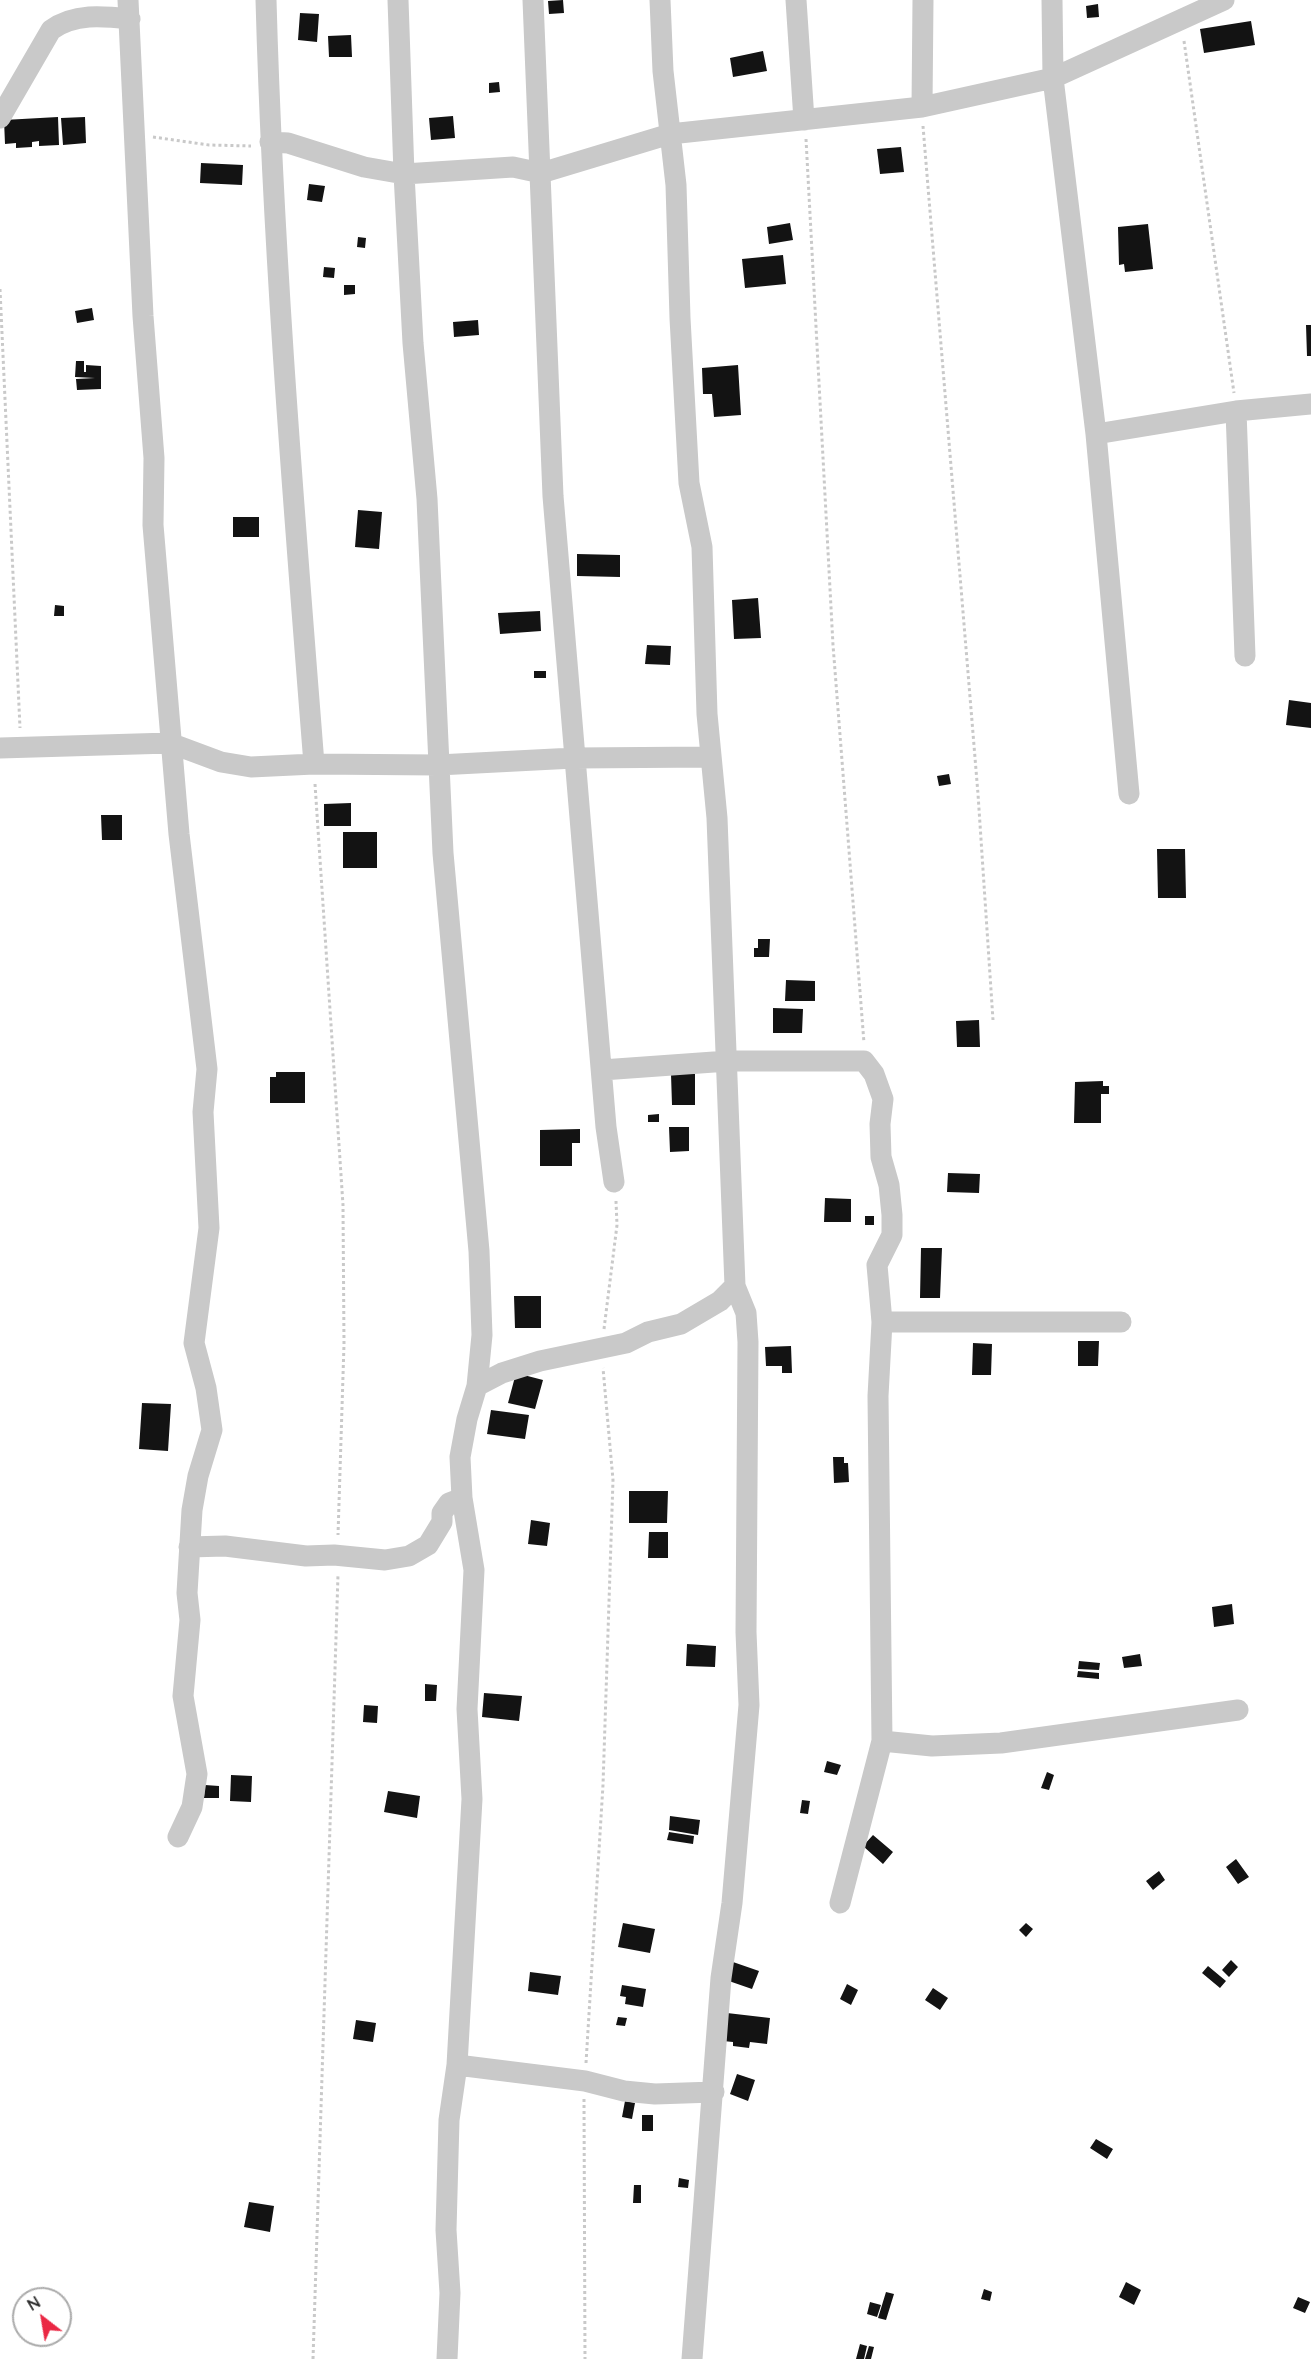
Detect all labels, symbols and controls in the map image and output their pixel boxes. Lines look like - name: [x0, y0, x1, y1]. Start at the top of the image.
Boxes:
- north arrow: [12, 2287, 72, 2347]
- text: N: [24, 2292, 44, 2315]

